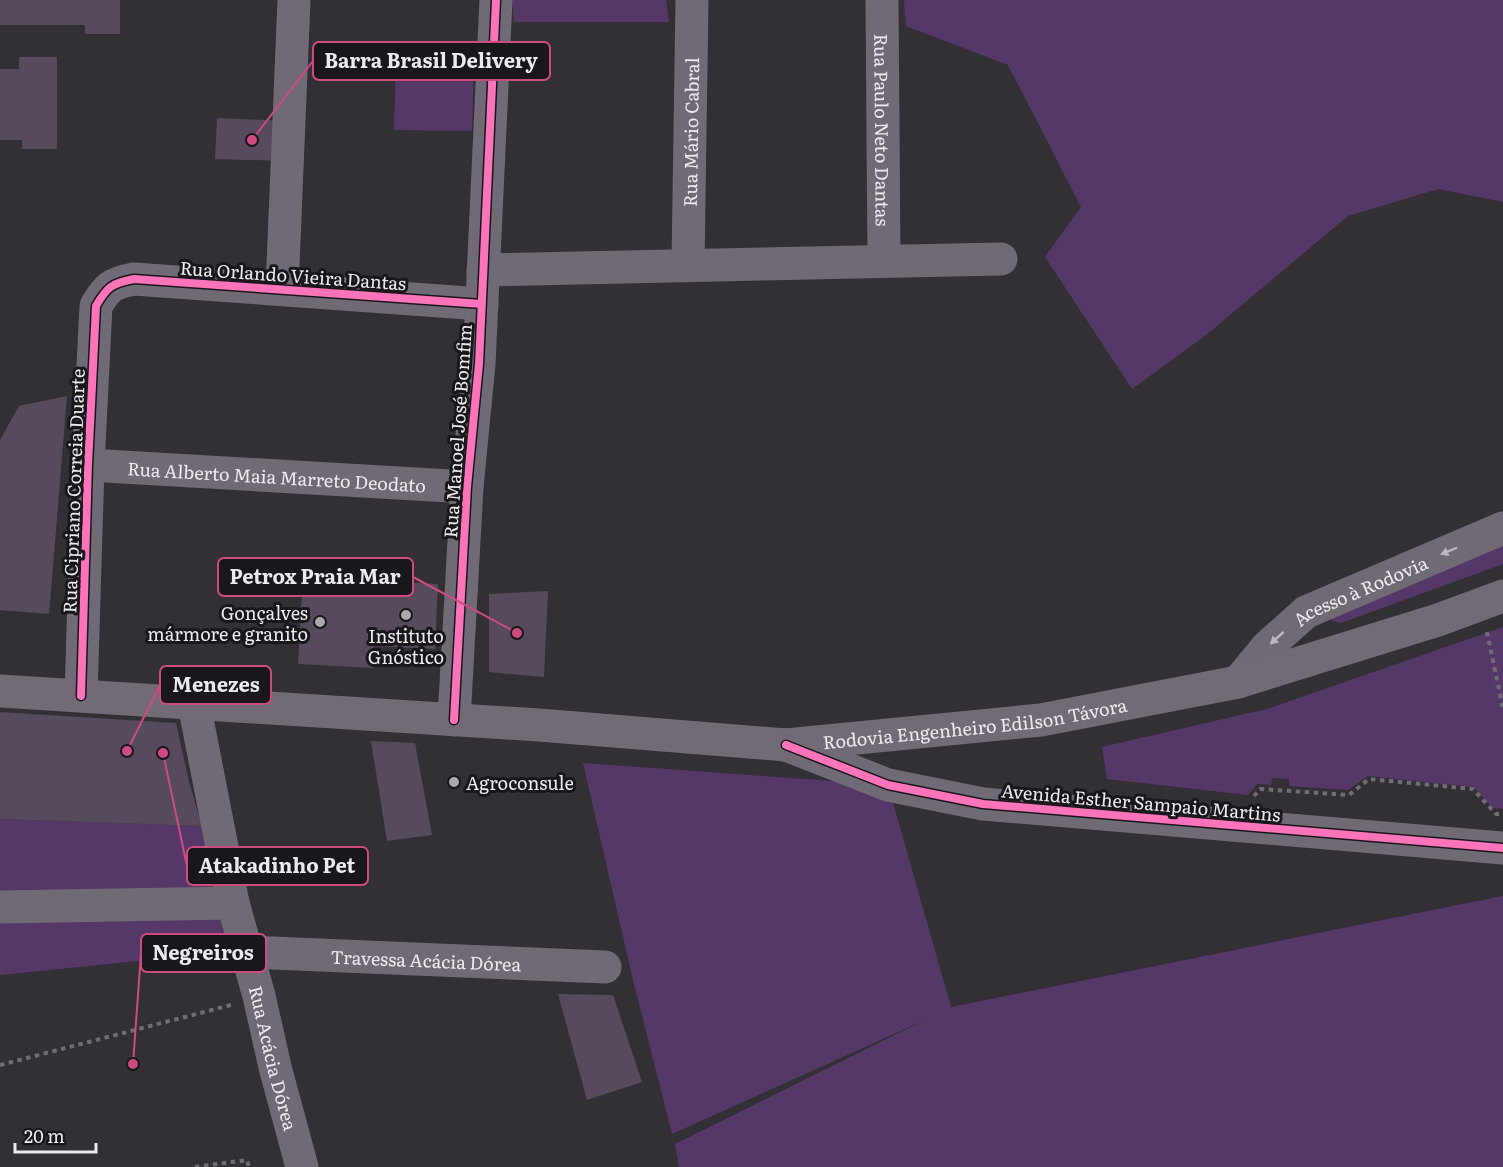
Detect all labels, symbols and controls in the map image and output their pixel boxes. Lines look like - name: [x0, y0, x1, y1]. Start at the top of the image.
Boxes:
- street label: Rua Paulo Neto Dantas: [869, 34, 897, 226]
- callout: Barra Brasil Delivery: [313, 42, 550, 80]
- text: Barra Brasil Delivery: [324, 44, 539, 74]
- street label: Rua Mário Cabral: [675, 57, 705, 207]
- street label: Rua Orlando Vieira Dantas: [179, 254, 407, 296]
- street label: Rua Manoel José Bomfim: [436, 323, 478, 539]
- street label: Rua Cipriano Correia Duarte: [55, 368, 91, 614]
- street label: Rua Alberto Maia Marreto Deodato: [127, 454, 427, 498]
- one-way arrow: [1440, 546, 1458, 556]
- street label: Acesso à Rodovia: [1286, 548, 1432, 632]
- callout: Petrox Praia Mar: [218, 558, 413, 596]
- text: Petrox Praia Mar: [229, 560, 401, 590]
- place label: Gonçalves mármore e granito: [147, 599, 308, 647]
- marker: Instituto Gnóstico: [399, 608, 413, 622]
- marker: Gonçalves mármore e granito: [313, 615, 327, 629]
- place label: Instituto Gnóstico: [368, 622, 444, 670]
- one-way arrow: [1270, 631, 1285, 644]
- callout: Menezes: [160, 666, 271, 704]
- text: Menezes: [172, 668, 260, 698]
- street label: Rodovia Engenheiro Edilson Távora: [821, 690, 1129, 755]
- place label: Agroconsule: [466, 769, 574, 796]
- marker: Agroconsule: [447, 775, 461, 789]
- street label: Avenida Esther Sampaio Martins: [1000, 776, 1282, 828]
- callout: Atakadinho Pet: [187, 847, 368, 885]
- text: Atakadinho Pet: [199, 849, 356, 879]
- callout: Negreiros: [141, 934, 266, 972]
- text: Negreiros: [152, 936, 254, 966]
- street label: Travessa Acácia Dórea: [330, 942, 522, 977]
- street label: Rua Acácia Dórea: [243, 982, 305, 1134]
- scale bar: [15, 1116, 96, 1154]
- text: 20 m: [24, 1122, 65, 1149]

